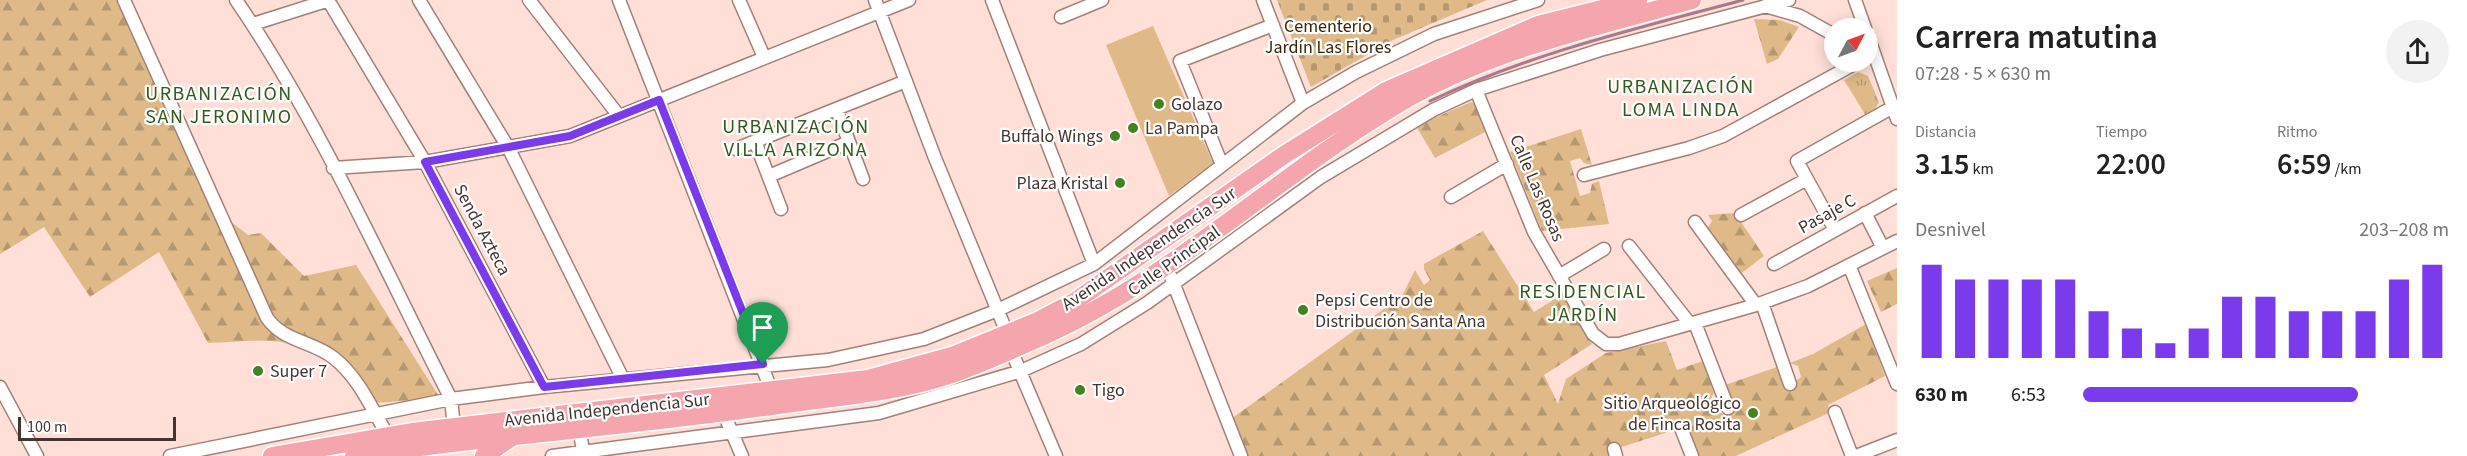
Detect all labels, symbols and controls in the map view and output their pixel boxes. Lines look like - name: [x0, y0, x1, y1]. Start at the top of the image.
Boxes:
- park label: Cementerio Jardín Las Flores: [1265, 14, 1391, 60]
- text: Carrera matutina: [1915, 14, 2158, 61]
- north arrow: [1824, 18, 1878, 72]
- map controls: [1824, 18, 1878, 72]
- button: share: [2386, 20, 2449, 83]
- text: 07:28 · 5 × 630 m: [1915, 60, 2051, 88]
- district label: URBANIZACIÓN LOMA LINDA: [1607, 73, 1755, 124]
- district label: URBANIZACIÓN SAN JERONIMO: [145, 80, 293, 131]
- place label: Golazo: [1171, 92, 1223, 117]
- marker: Golazo: [1152, 97, 1166, 111]
- district label: URBANIZACIÓN VILLA ARIZONA: [722, 113, 870, 164]
- place label: La Pampa: [1145, 116, 1219, 141]
- marker: La Pampa: [1126, 121, 1140, 135]
- text: Distancia: [1915, 121, 1976, 143]
- text: Tiempo: [2096, 121, 2147, 143]
- text: Ritmo: [2277, 121, 2317, 143]
- place label: Buffalo Wings: [1001, 124, 1103, 149]
- marker: Buffalo Wings: [1108, 129, 1122, 143]
- street label: Calle Las Rosas: [1503, 131, 1571, 245]
- text: 3.15: [1915, 143, 1969, 186]
- text: 22:00: [2096, 143, 2166, 186]
- text: 6:59: [2277, 143, 2331, 186]
- text: km: [1969, 158, 1994, 180]
- text: /km: [2331, 158, 2361, 180]
- place label: Plaza Kristal: [1017, 171, 1108, 196]
- marker: Plaza Kristal: [1113, 176, 1127, 190]
- street label: Senda Azteca: [447, 180, 517, 280]
- street label: Avenida Independencia Sur: [1057, 181, 1242, 317]
- street label: Pasaje C: [1794, 188, 1860, 240]
- text: Desnivel: [1915, 216, 1986, 244]
- text: 203–208 m: [2359, 216, 2449, 244]
- street label: Calle Principal: [1123, 220, 1225, 302]
- district label: RESIDENCIAL JARDÍN: [1519, 278, 1647, 329]
- place label: Pepsi Centro de Distribución Santa Ana: [1315, 288, 1486, 334]
- pin: [737, 302, 788, 364]
- marker: Pepsi Centro de Distribución Santa Ana: [1296, 303, 1310, 317]
- icon: arrive: [746, 311, 779, 344]
- place label: Super 7: [270, 359, 327, 384]
- marker: Super 7: [251, 364, 265, 378]
- place label: Tigo: [1092, 378, 1125, 403]
- text: 630 m: [1915, 381, 1968, 409]
- text: 6:53: [2011, 381, 2046, 409]
- marker: Tigo: [1073, 383, 1087, 397]
- street label: Avenida Independencia Sur: [503, 387, 711, 433]
- place label: Sitio Arqueológico de Finca Rosita: [1603, 391, 1741, 437]
- marker: Sitio Arqueológico de Finca Rosita: [1746, 406, 1760, 420]
- scale bar: [18, 414, 176, 442]
- text: 100 m: [27, 416, 67, 438]

